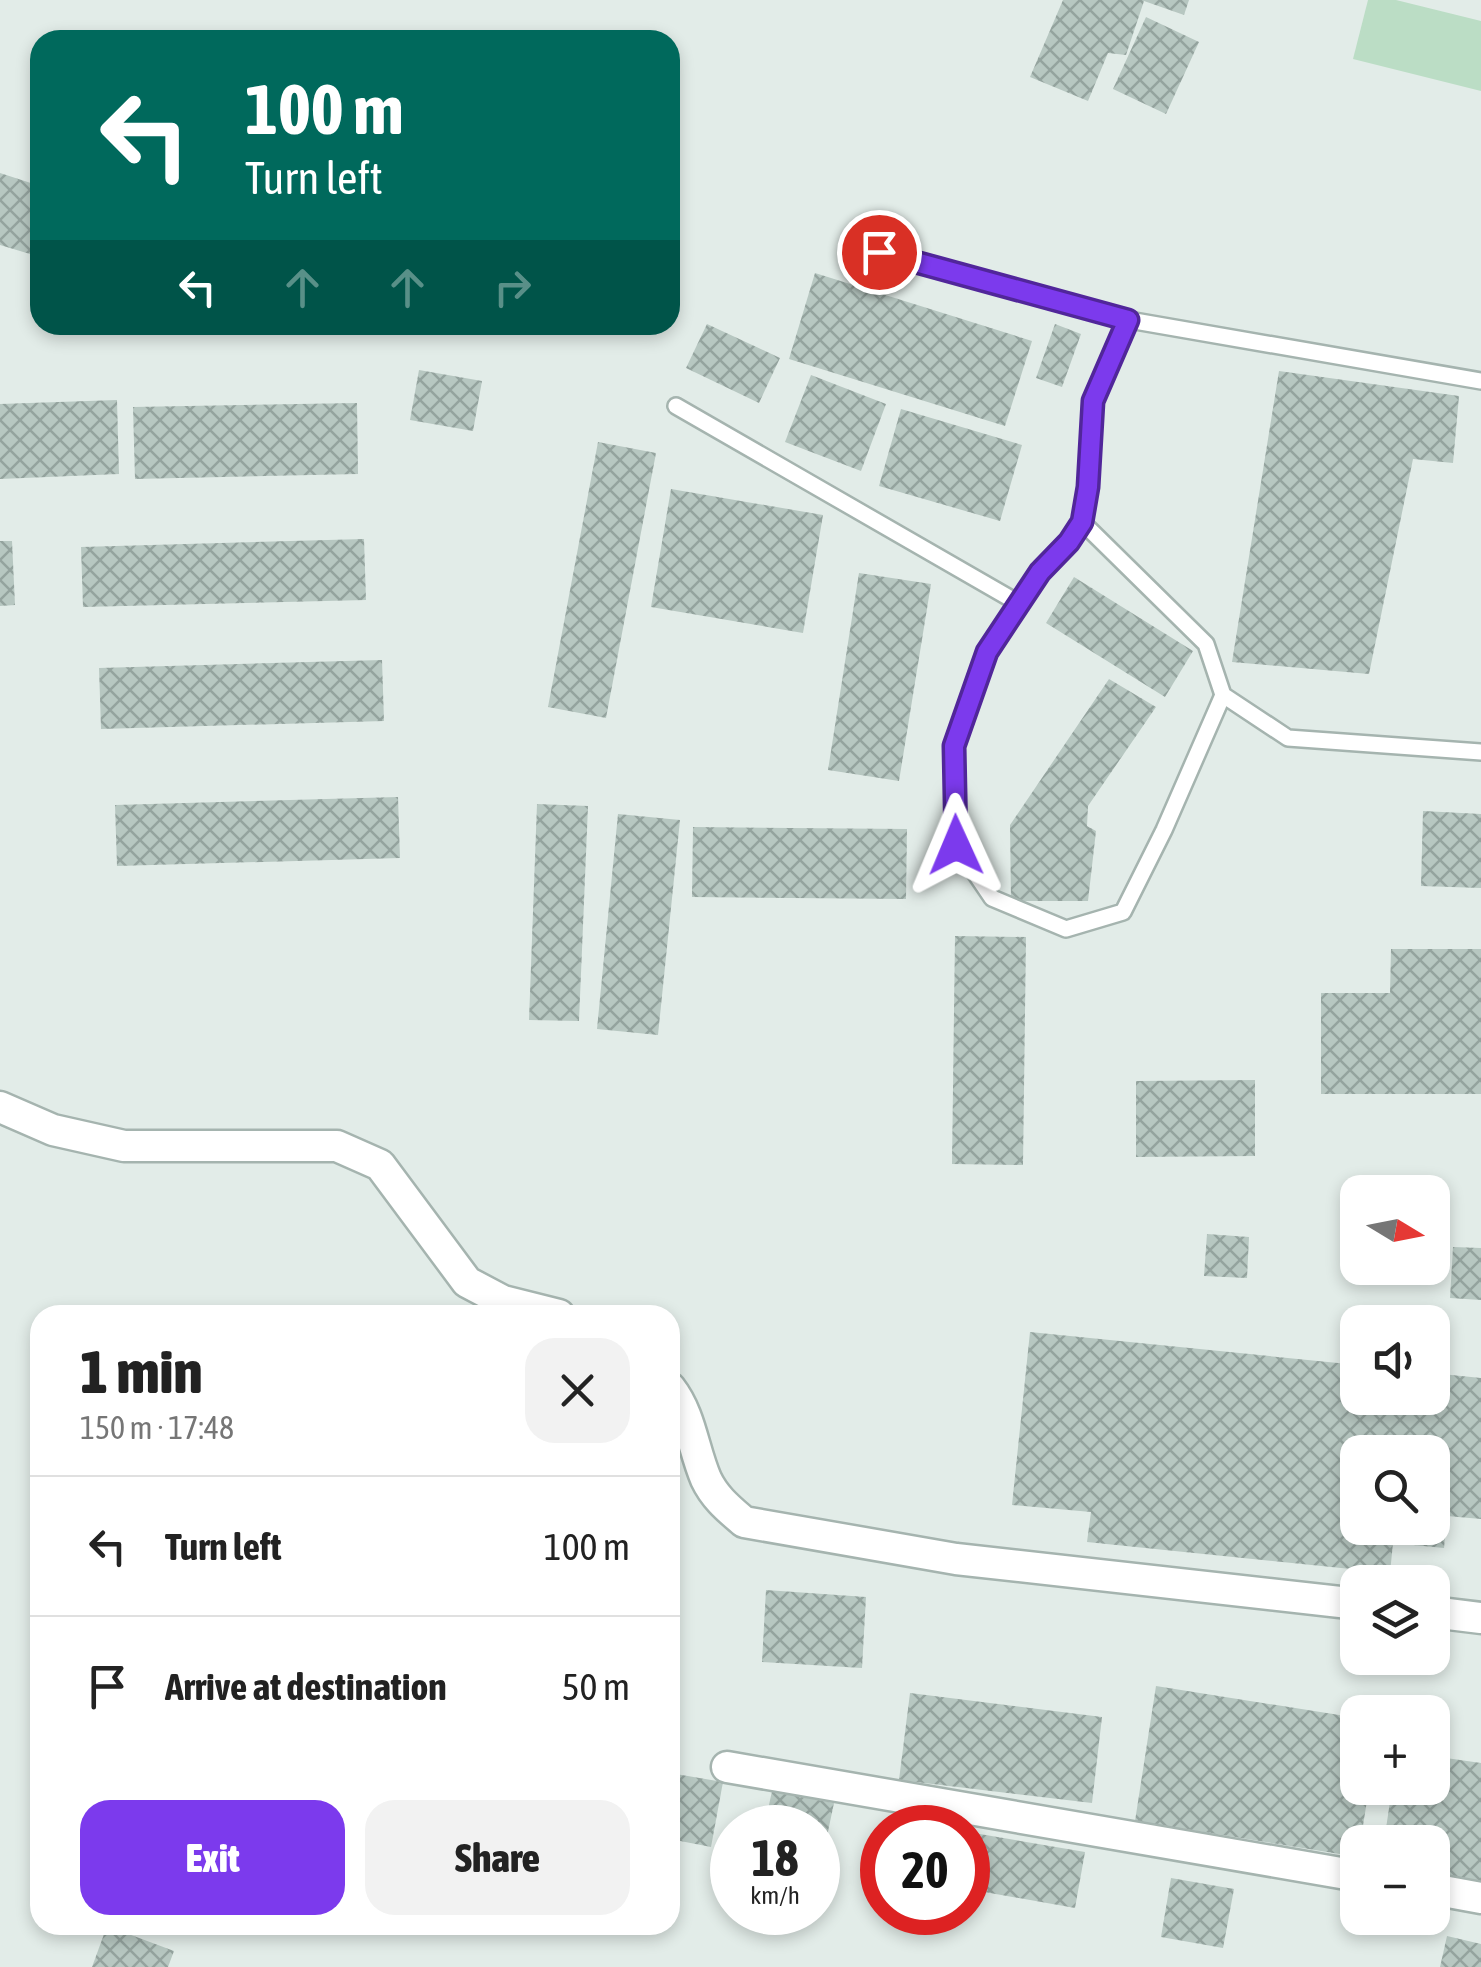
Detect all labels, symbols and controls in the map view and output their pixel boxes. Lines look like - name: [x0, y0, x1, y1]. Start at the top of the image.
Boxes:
- text: 100 m: [245, 69, 404, 149]
- icon: left: [80, 70, 210, 200]
- text: Turn left: [245, 152, 383, 204]
- pin: [837, 210, 922, 295]
- icon: arrive: [852, 225, 907, 280]
- icon: left: [170, 260, 225, 315]
- icon: ahead: [275, 260, 330, 315]
- icon: ahead: [380, 260, 435, 315]
- icon: right: [485, 260, 540, 315]
- position arrow: [904, 793, 1008, 897]
- north arrow: [1340, 1175, 1450, 1285]
- map controls: [1340, 1175, 1450, 1935]
- button: sound: [1340, 1305, 1450, 1415]
- text: 1 min: [80, 1337, 203, 1406]
- button: close: [525, 1338, 630, 1443]
- text: 150 m · 17:48: [80, 1409, 234, 1446]
- button: search: [1340, 1435, 1450, 1545]
- icon: left: [80, 1519, 135, 1574]
- text: Turn left: [165, 1525, 281, 1568]
- text: 100 m: [544, 1525, 630, 1568]
- button: layers: [1340, 1565, 1450, 1675]
- icon: arrive: [80, 1659, 135, 1714]
- text: Arrive at destination: [165, 1665, 447, 1708]
- text: 50 m: [562, 1665, 630, 1708]
- button: +: [1340, 1695, 1450, 1805]
- button: Exit: [80, 1800, 345, 1915]
- button: Share: [365, 1800, 630, 1915]
- speed limit sign: 20: [860, 1805, 990, 1935]
- button: −: [1340, 1825, 1450, 1935]
- text: 18: [751, 1829, 798, 1887]
- text: km/h: [750, 1881, 800, 1909]

